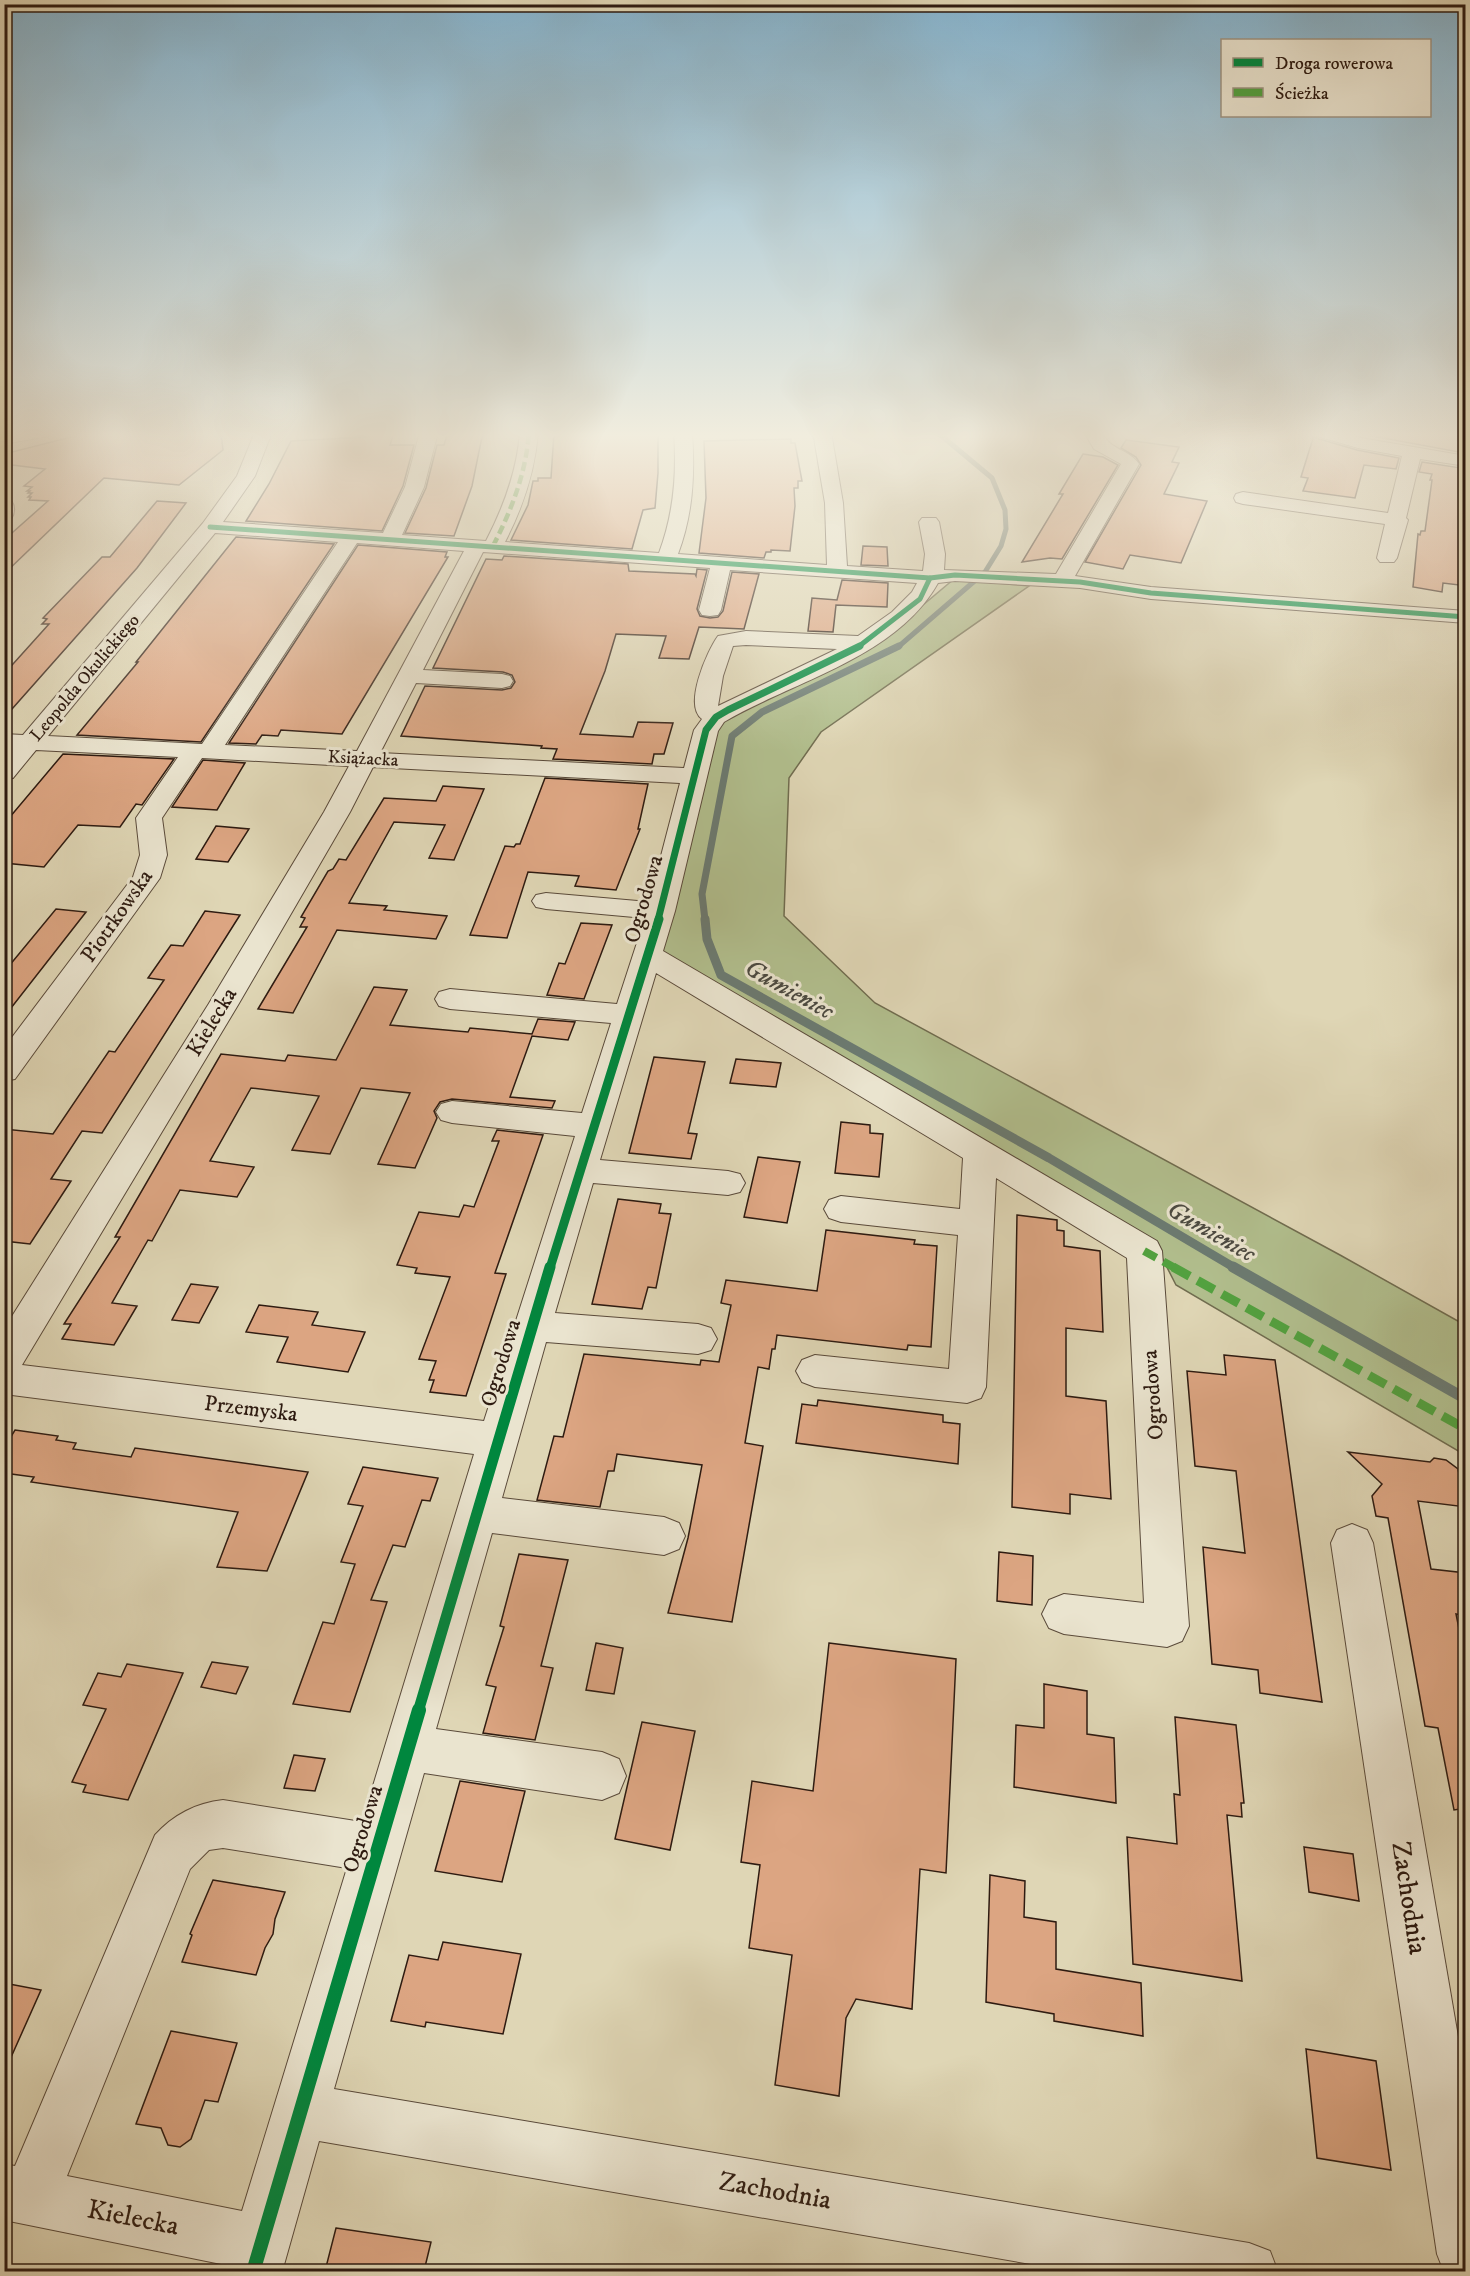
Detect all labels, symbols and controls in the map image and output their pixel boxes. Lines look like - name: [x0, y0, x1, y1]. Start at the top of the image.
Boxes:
- legend: [1221, 39, 1431, 117]
- text: Droga rowerowa: [1275, 53, 1393, 75]
- text: Ścieżka: [1275, 82, 1329, 105]
- street label: Leopolda Okulickiego: [25, 610, 145, 746]
- street label: Książacka: [327, 746, 399, 772]
- street label: Ogrodowa: [619, 851, 670, 946]
- street label: Piotrkowska: [75, 864, 159, 968]
- water label: Gumieniec: [739, 953, 840, 1027]
- street label: Kielecka: [181, 982, 243, 1061]
- water label: Gumieniec: [1161, 1195, 1262, 1270]
- street label: Ogrodowa: [475, 1315, 527, 1410]
- street label: Ogrodowa: [1136, 1348, 1170, 1441]
- street label: Przemyska: [203, 1390, 300, 1428]
- street label: Ogrodowa: [337, 1781, 389, 1876]
- street label: Zachodnia: [1383, 1839, 1435, 1957]
- street label: Zachodnia: [716, 2164, 834, 2218]
- street label: Kielecka: [84, 2192, 182, 2244]

